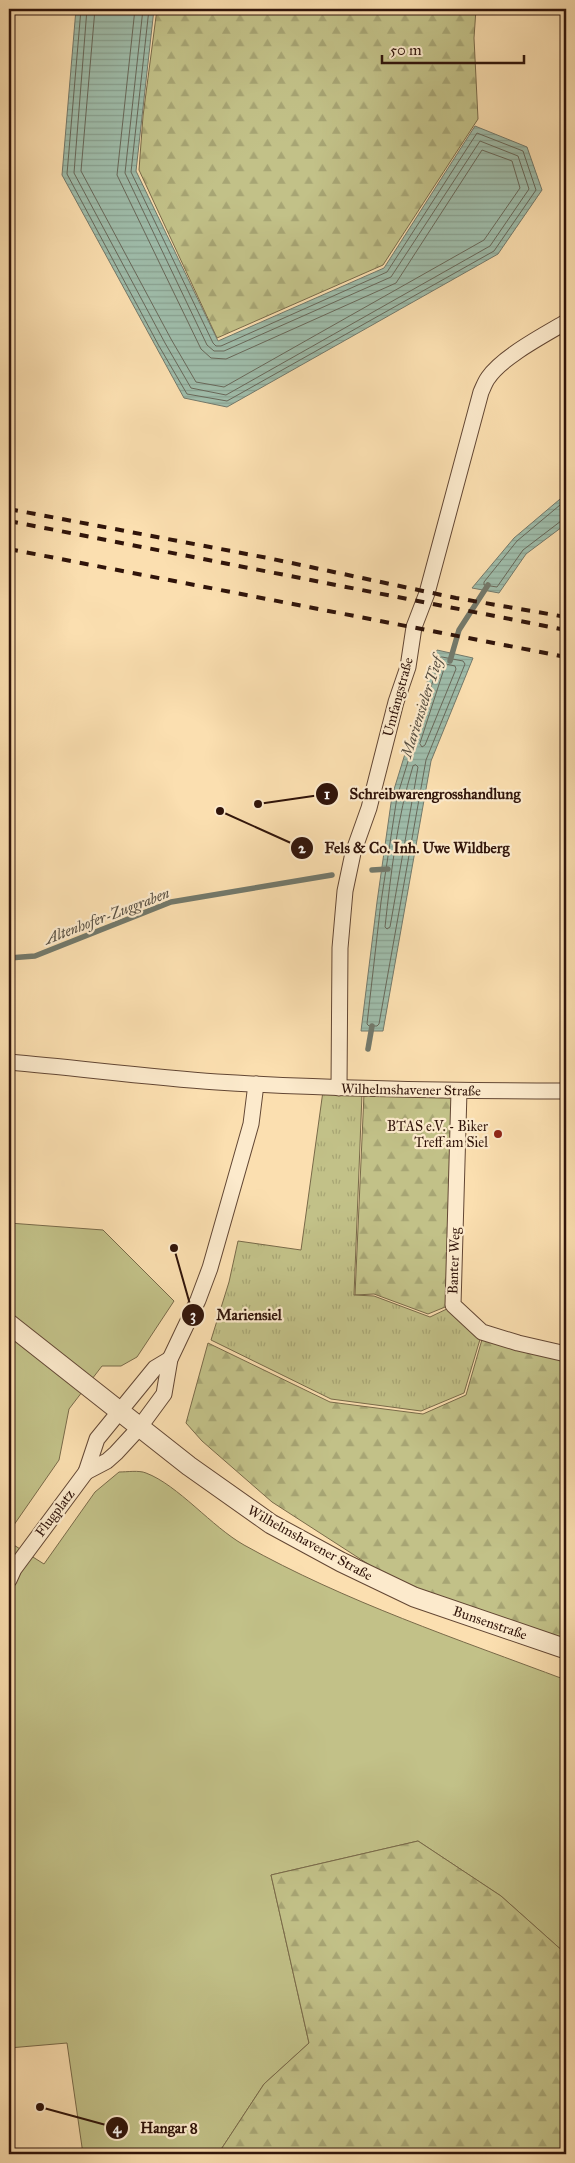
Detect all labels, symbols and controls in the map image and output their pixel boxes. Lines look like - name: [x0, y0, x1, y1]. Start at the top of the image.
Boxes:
- scale bar: [382, 32, 525, 64]
- text: 50 m: [390, 41, 422, 59]
- water label: Mariensieler Tief: [397, 650, 448, 762]
- street label: Umfangstraße: [379, 655, 417, 739]
- callout: Schreibwarengrosshandlung: [315, 779, 531, 809]
- text: 1: [324, 785, 330, 803]
- text: Schreibwarengrosshandlung: [350, 785, 521, 804]
- callout: Fels & Co. Inh. Uwe Wildberg: [290, 833, 519, 863]
- text: 2: [298, 839, 306, 857]
- text: Fels & Co. Inh. Uwe Wildberg: [325, 839, 510, 858]
- water label: Altenhofer-Zuggraben: [40, 884, 172, 949]
- street label: Wilhelmshavener Straße: [341, 1080, 481, 1100]
- place label: BTAS e.V. - Biker Treff am Siel: [387, 1118, 489, 1151]
- marker: BTAS e.V. - Biker Treff am Siel: [492, 1128, 504, 1140]
- street label: Banter Weg: [444, 1227, 464, 1295]
- callout: Mariensiel: [181, 1300, 292, 1330]
- text: 3: [190, 1306, 196, 1325]
- text: Mariensiel: [216, 1306, 283, 1324]
- street label: Flugplatz: [32, 1486, 79, 1540]
- street label: Wilhelmshavener Straße: [245, 1502, 375, 1584]
- street label: Bunsenstraße: [451, 1602, 529, 1644]
- callout: Hangar 8: [105, 2113, 208, 2143]
- text: 4: [113, 2119, 122, 2138]
- text: Hangar 8: [140, 2119, 198, 2138]

